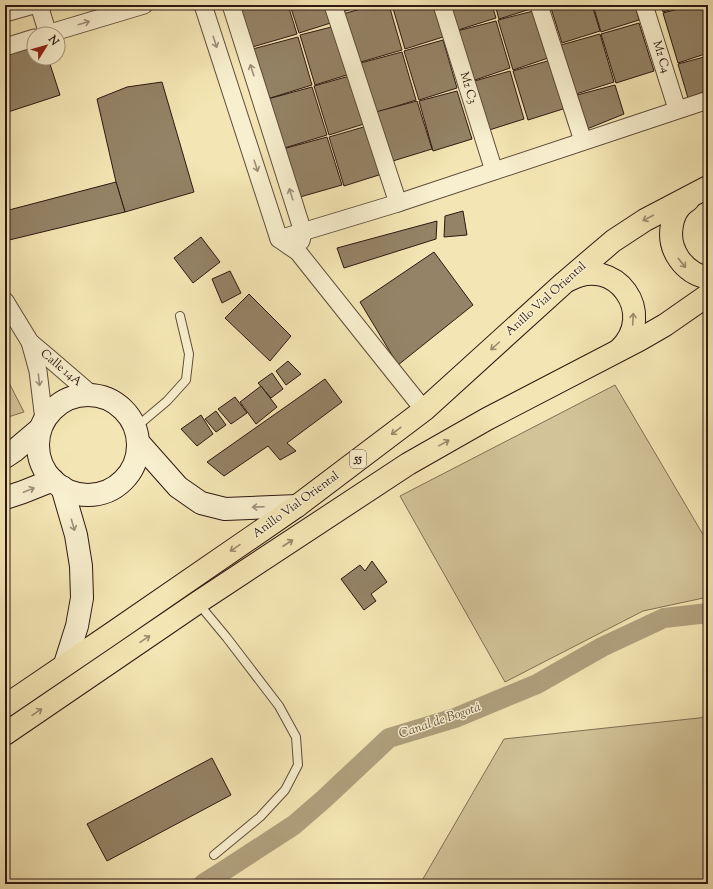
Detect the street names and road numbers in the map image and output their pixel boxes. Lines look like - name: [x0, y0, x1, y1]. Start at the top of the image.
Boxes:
- street label: Mz C4: [648, 38, 674, 76]
- street label: Mz C3: [455, 70, 481, 106]
- street label: Anillo Vial Oriental: [502, 257, 591, 340]
- street label: Calle 14A: [36, 345, 86, 391]
- road number: 55: [350, 450, 366, 468]
- street label: Anillo Vial Oriental: [249, 467, 344, 543]

